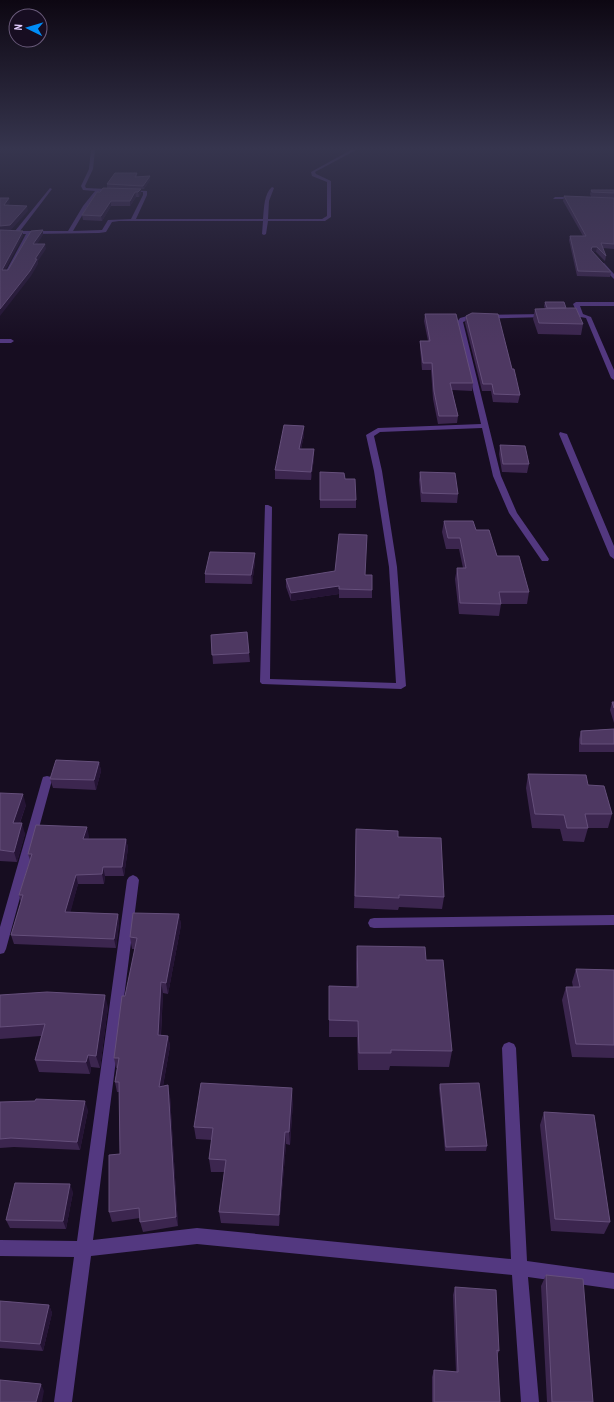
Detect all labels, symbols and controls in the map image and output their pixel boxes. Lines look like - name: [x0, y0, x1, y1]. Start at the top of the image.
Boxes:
- north arrow: [8, 8, 48, 48]
- text: N: [11, 24, 25, 31]

